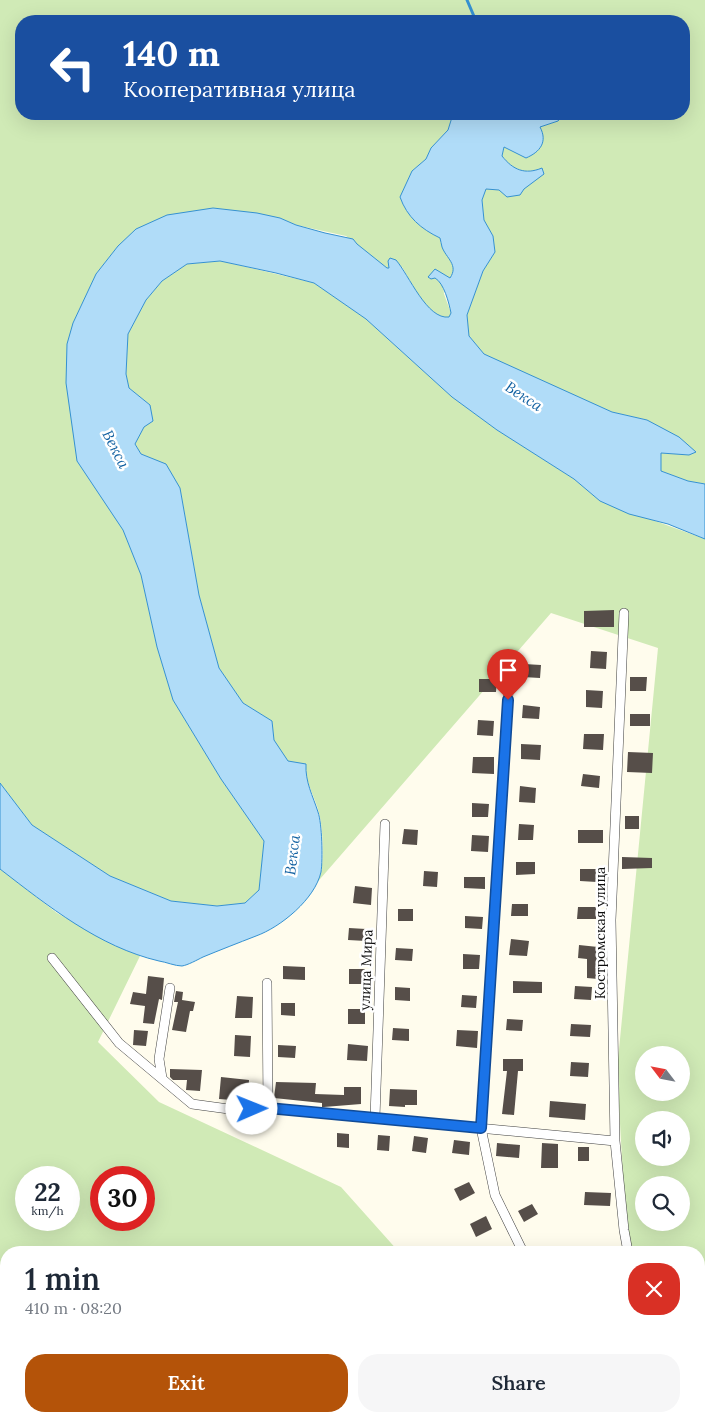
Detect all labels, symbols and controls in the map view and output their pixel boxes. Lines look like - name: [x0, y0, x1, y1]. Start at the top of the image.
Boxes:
- text: 140 m: [123, 31, 220, 76]
- icon: left: [40, 35, 105, 100]
- text: Кооперативная улица: [123, 75, 356, 103]
- water label: Векса: [502, 377, 547, 415]
- water label: Векса: [98, 427, 134, 472]
- pin: [487, 649, 529, 700]
- icon: arrive: [494, 656, 522, 684]
- water label: Векса: [280, 833, 304, 876]
- street label: Костромская улица: [591, 867, 609, 999]
- street label: улица Мира: [356, 929, 376, 1011]
- north arrow: [635, 1046, 690, 1101]
- map controls: [635, 1046, 690, 1231]
- position arrow: [225, 1082, 277, 1134]
- button: sound: [635, 1111, 690, 1166]
- speed limit sign: 30: [90, 1166, 155, 1231]
- text: 22: [34, 1176, 61, 1208]
- button: search: [635, 1176, 690, 1231]
- text: km/h: [31, 1203, 64, 1218]
- text: 1 min: [25, 1260, 100, 1298]
- button: close: [628, 1263, 680, 1315]
- text: 410 m · 08:20: [25, 1298, 122, 1318]
- button: Exit: [25, 1354, 348, 1412]
- button: Share: [358, 1354, 680, 1412]

